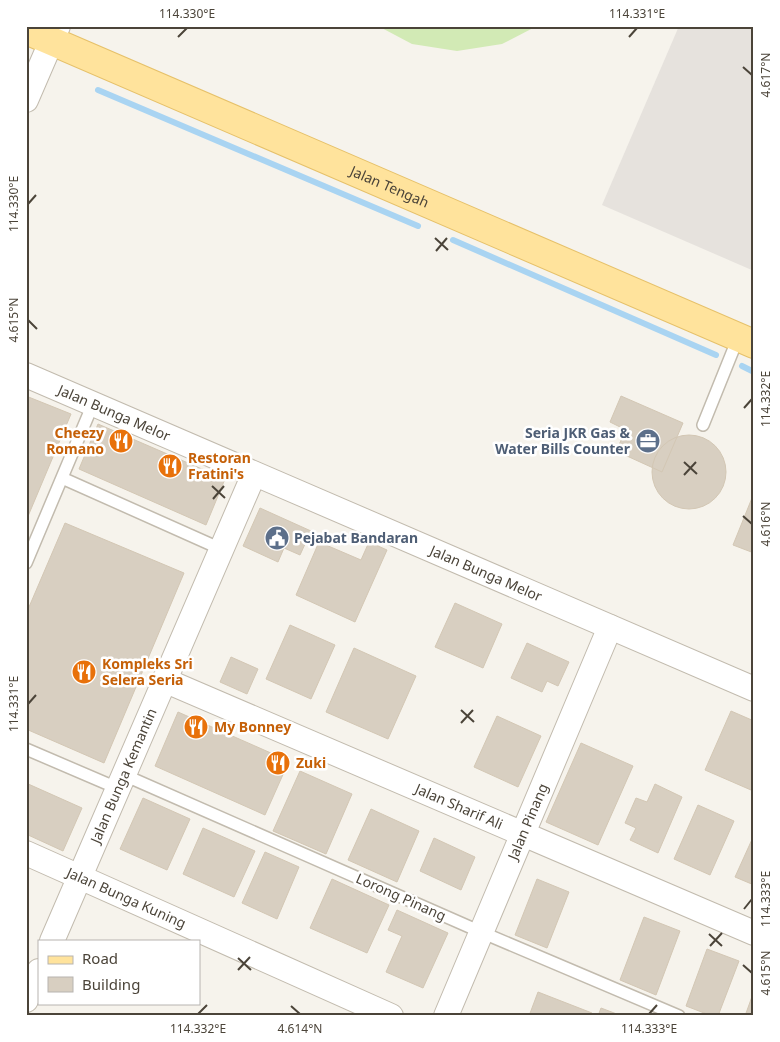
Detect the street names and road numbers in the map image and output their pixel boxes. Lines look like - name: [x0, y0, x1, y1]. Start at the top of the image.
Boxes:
- street label: Jalan Tengah: [346, 160, 432, 212]
- street label: Jalan Bunga Melor: [53, 379, 174, 445]
- street label: Jalan Bunga Melor: [425, 540, 546, 606]
- street label: Jalan Bunga Kemantin: [85, 705, 161, 848]
- street label: Jalan Sharif Ali: [411, 778, 506, 833]
- street label: Jalan Pinang: [502, 780, 552, 864]
- street label: Jalan Bunga Kuning: [62, 862, 189, 932]
- street label: Lorong Pinang: [353, 868, 449, 925]

